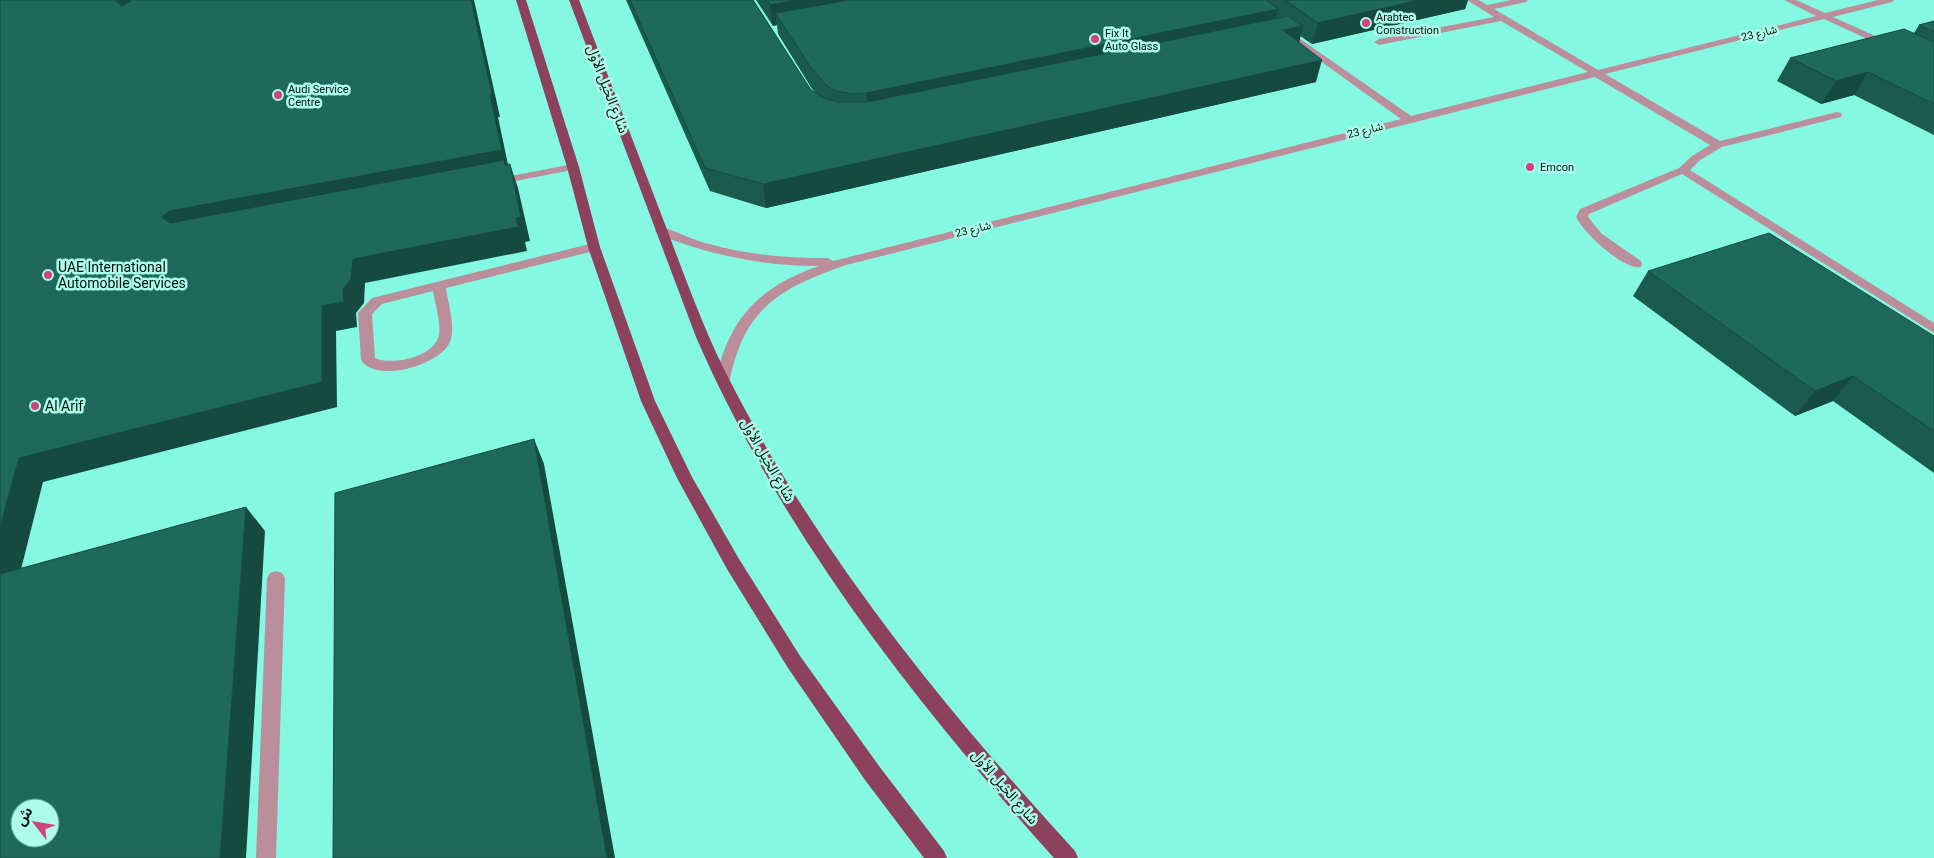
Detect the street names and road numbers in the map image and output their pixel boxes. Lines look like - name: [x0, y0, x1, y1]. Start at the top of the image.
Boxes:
- street label: شارع 23: [1740, 23, 1779, 45]
- street label: شارع الخيل الأول: [581, 43, 632, 136]
- street label: شارع 23: [1346, 120, 1385, 142]
- street label: شارع 23: [954, 219, 993, 241]
- street label: شارع الخيل الأول: [735, 416, 798, 506]
- street label: شارع الخيل الأول: [966, 747, 1042, 829]

